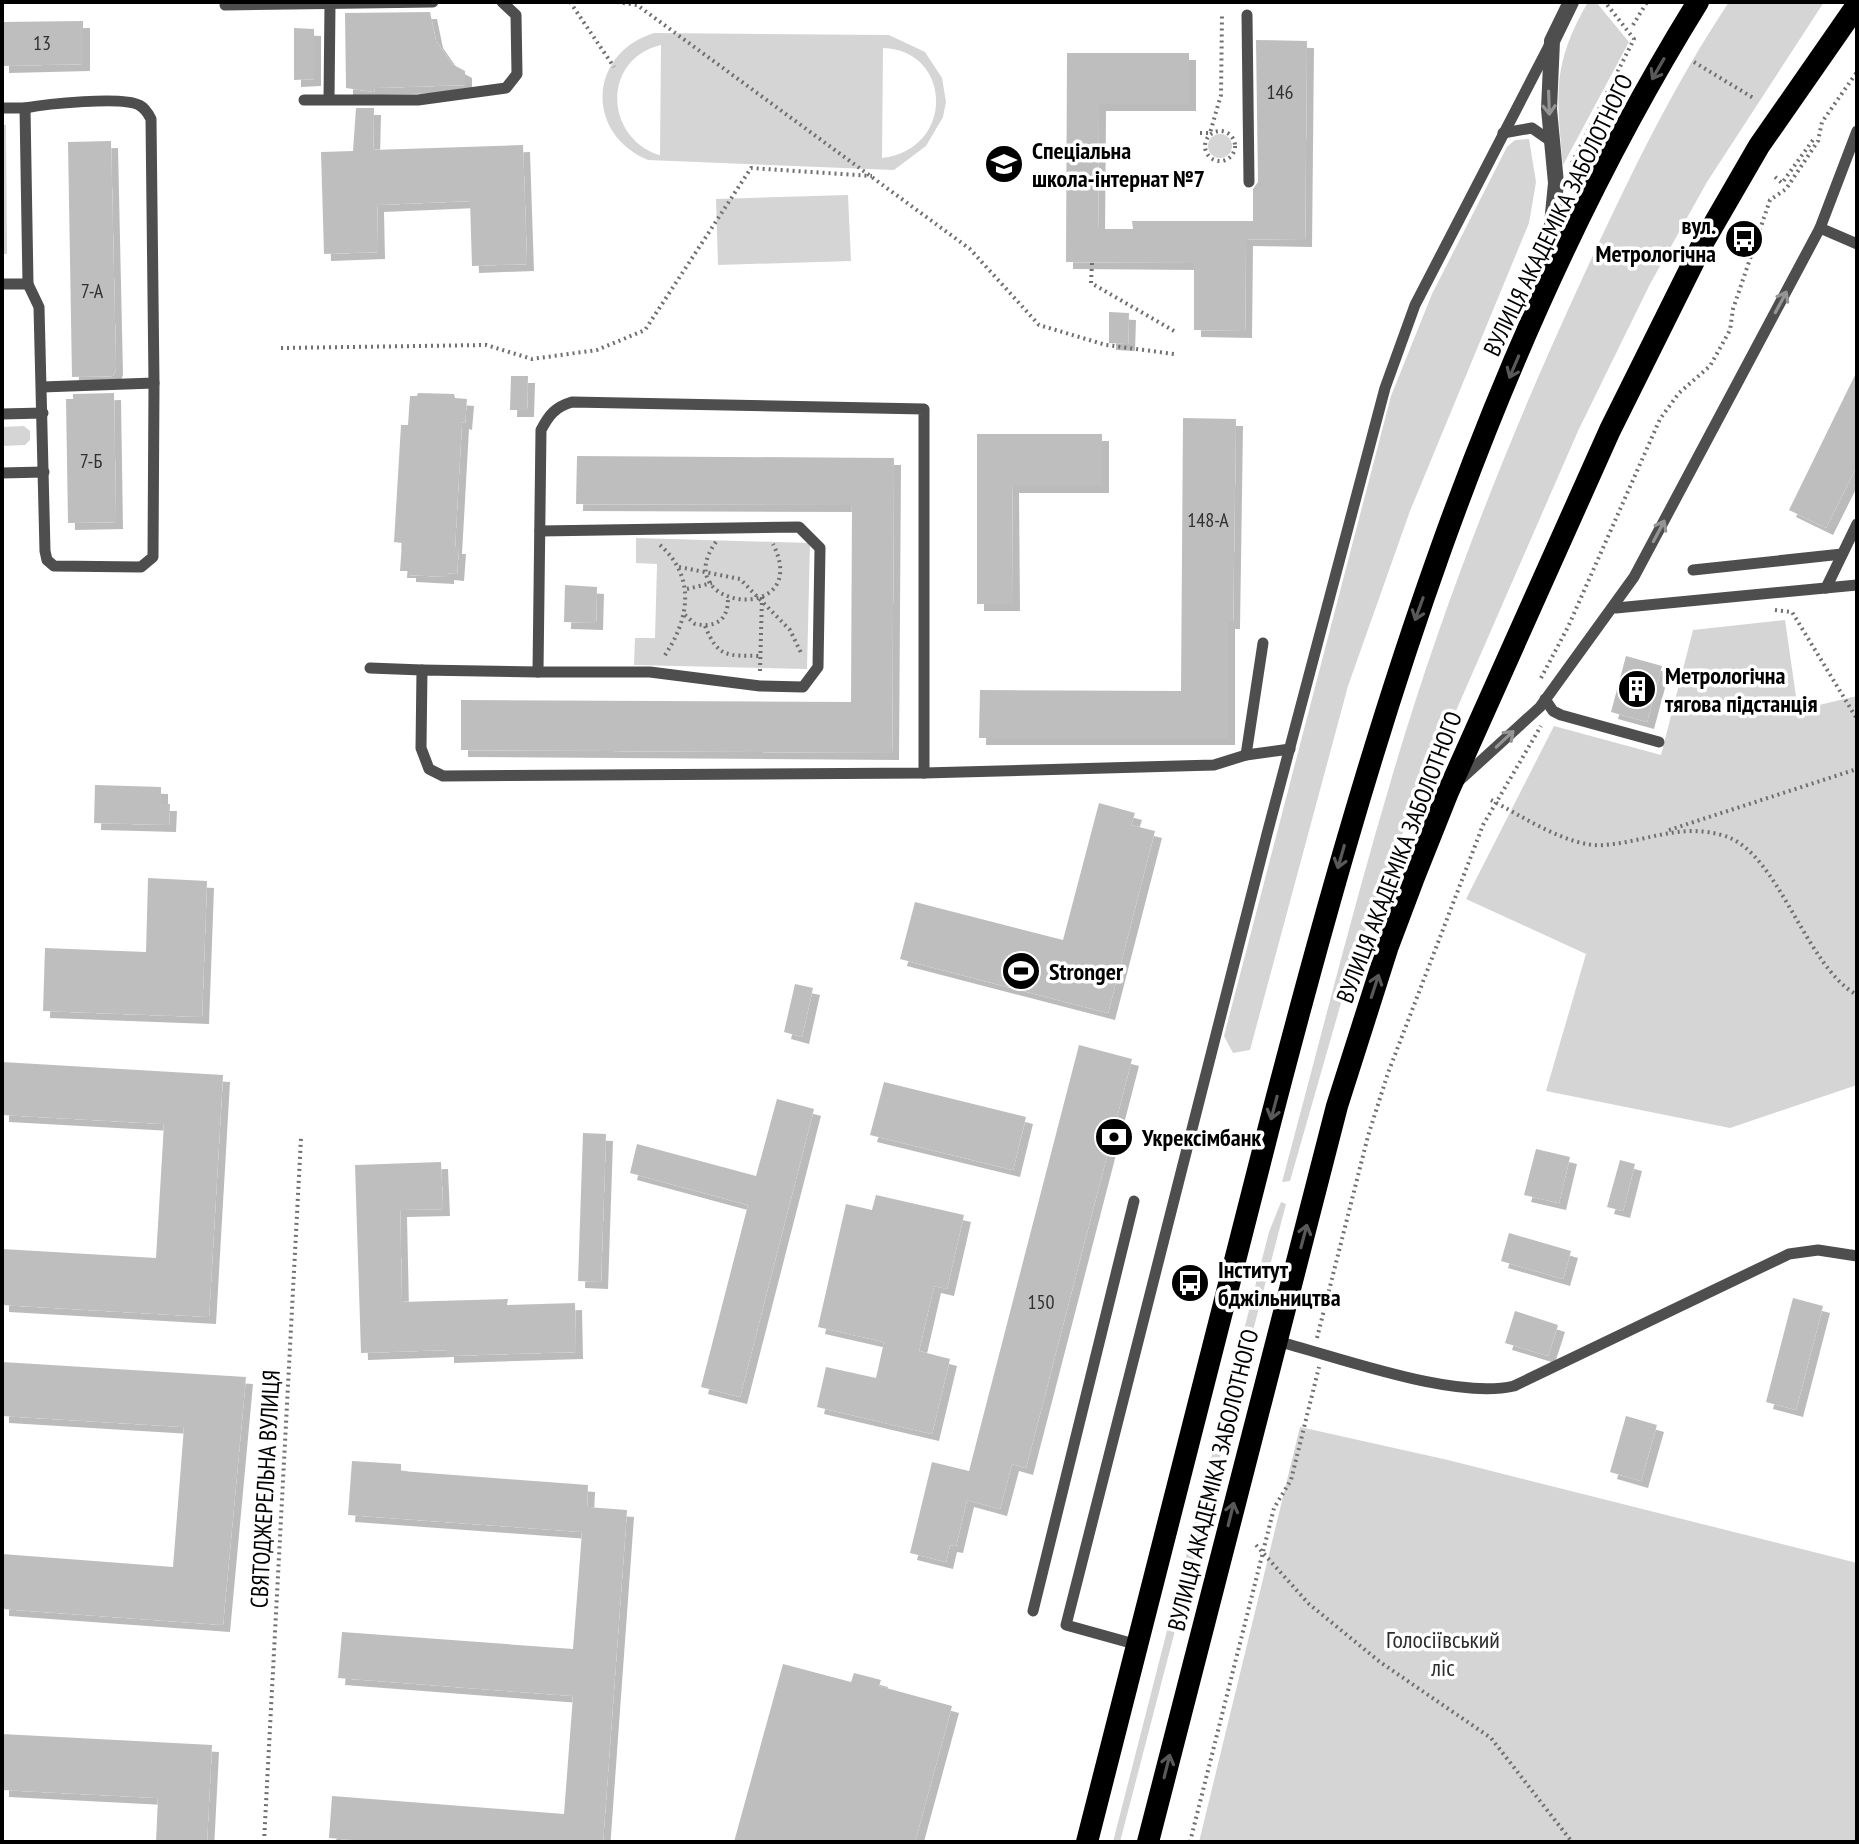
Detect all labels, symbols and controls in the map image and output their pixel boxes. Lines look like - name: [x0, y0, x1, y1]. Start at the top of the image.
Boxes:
- house number: 13: [33, 30, 51, 56]
- one-way arrow: [1650, 57, 1666, 80]
- street label: ВУЛИЦЯ АКАДЕМІКА ЗАБОЛОТНОГО: [1476, 69, 1640, 361]
- house number: 146: [1267, 79, 1294, 105]
- one-way arrow: [1542, 89, 1557, 116]
- place label: Спеціальна школа-інтернат №7: [1032, 135, 1205, 194]
- school or university icon: Спеціальна школа-інтернат №7: [983, 143, 1025, 185]
- place label: вул. Метрологічна: [1596, 210, 1716, 269]
- bus stop icon: вул. Метрологічна: [1723, 218, 1765, 260]
- house number: 7-А: [81, 278, 104, 304]
- one-way arrow: [1774, 290, 1789, 314]
- one-way arrow: [1505, 354, 1520, 379]
- house number: 7-Б: [80, 448, 102, 474]
- house number: 148-А: [1187, 507, 1229, 533]
- one-way arrow: [1651, 520, 1667, 543]
- one-way arrow: [1411, 596, 1425, 621]
- place label: Метрологічна тягова підстанція: [1665, 660, 1818, 719]
- building icon: Метрологічна тягова підстанція: [1616, 668, 1658, 710]
- street label: ВУЛИЦЯ АКАДЕМІКА ЗАБОЛОТНОГО: [1329, 707, 1469, 1007]
- one-way arrow: [1495, 729, 1515, 748]
- one-way arrow: [1333, 843, 1348, 869]
- sports icon: Stronger: [1000, 950, 1042, 992]
- place label: Stronger: [1049, 956, 1124, 987]
- one-way arrow: [1368, 973, 1383, 998]
- one-way arrow: [1266, 1095, 1281, 1121]
- bank icon: Укрексімбанк: [1093, 1116, 1135, 1158]
- place label: Укрексімбанк: [1141, 1122, 1261, 1153]
- one-way arrow: [1297, 1223, 1312, 1249]
- place label: Інститут бджільництва: [1218, 1254, 1341, 1313]
- bus stop icon: Інститут бджільництва: [1169, 1262, 1211, 1304]
- house number: 150: [1028, 1289, 1055, 1315]
- street label: ВУЛИЦЯ АКАДЕМІКА ЗАБОЛОТНОГО: [1160, 1326, 1266, 1634]
- street label: СВЯТОДЖЕРЕЛЬНА ВУЛИЦЯ: [243, 1369, 287, 1609]
- one-way arrow: [1225, 1502, 1240, 1528]
- park label: Голосіївський ліс: [1386, 1624, 1500, 1683]
- one-way arrow: [1161, 1754, 1176, 1780]

